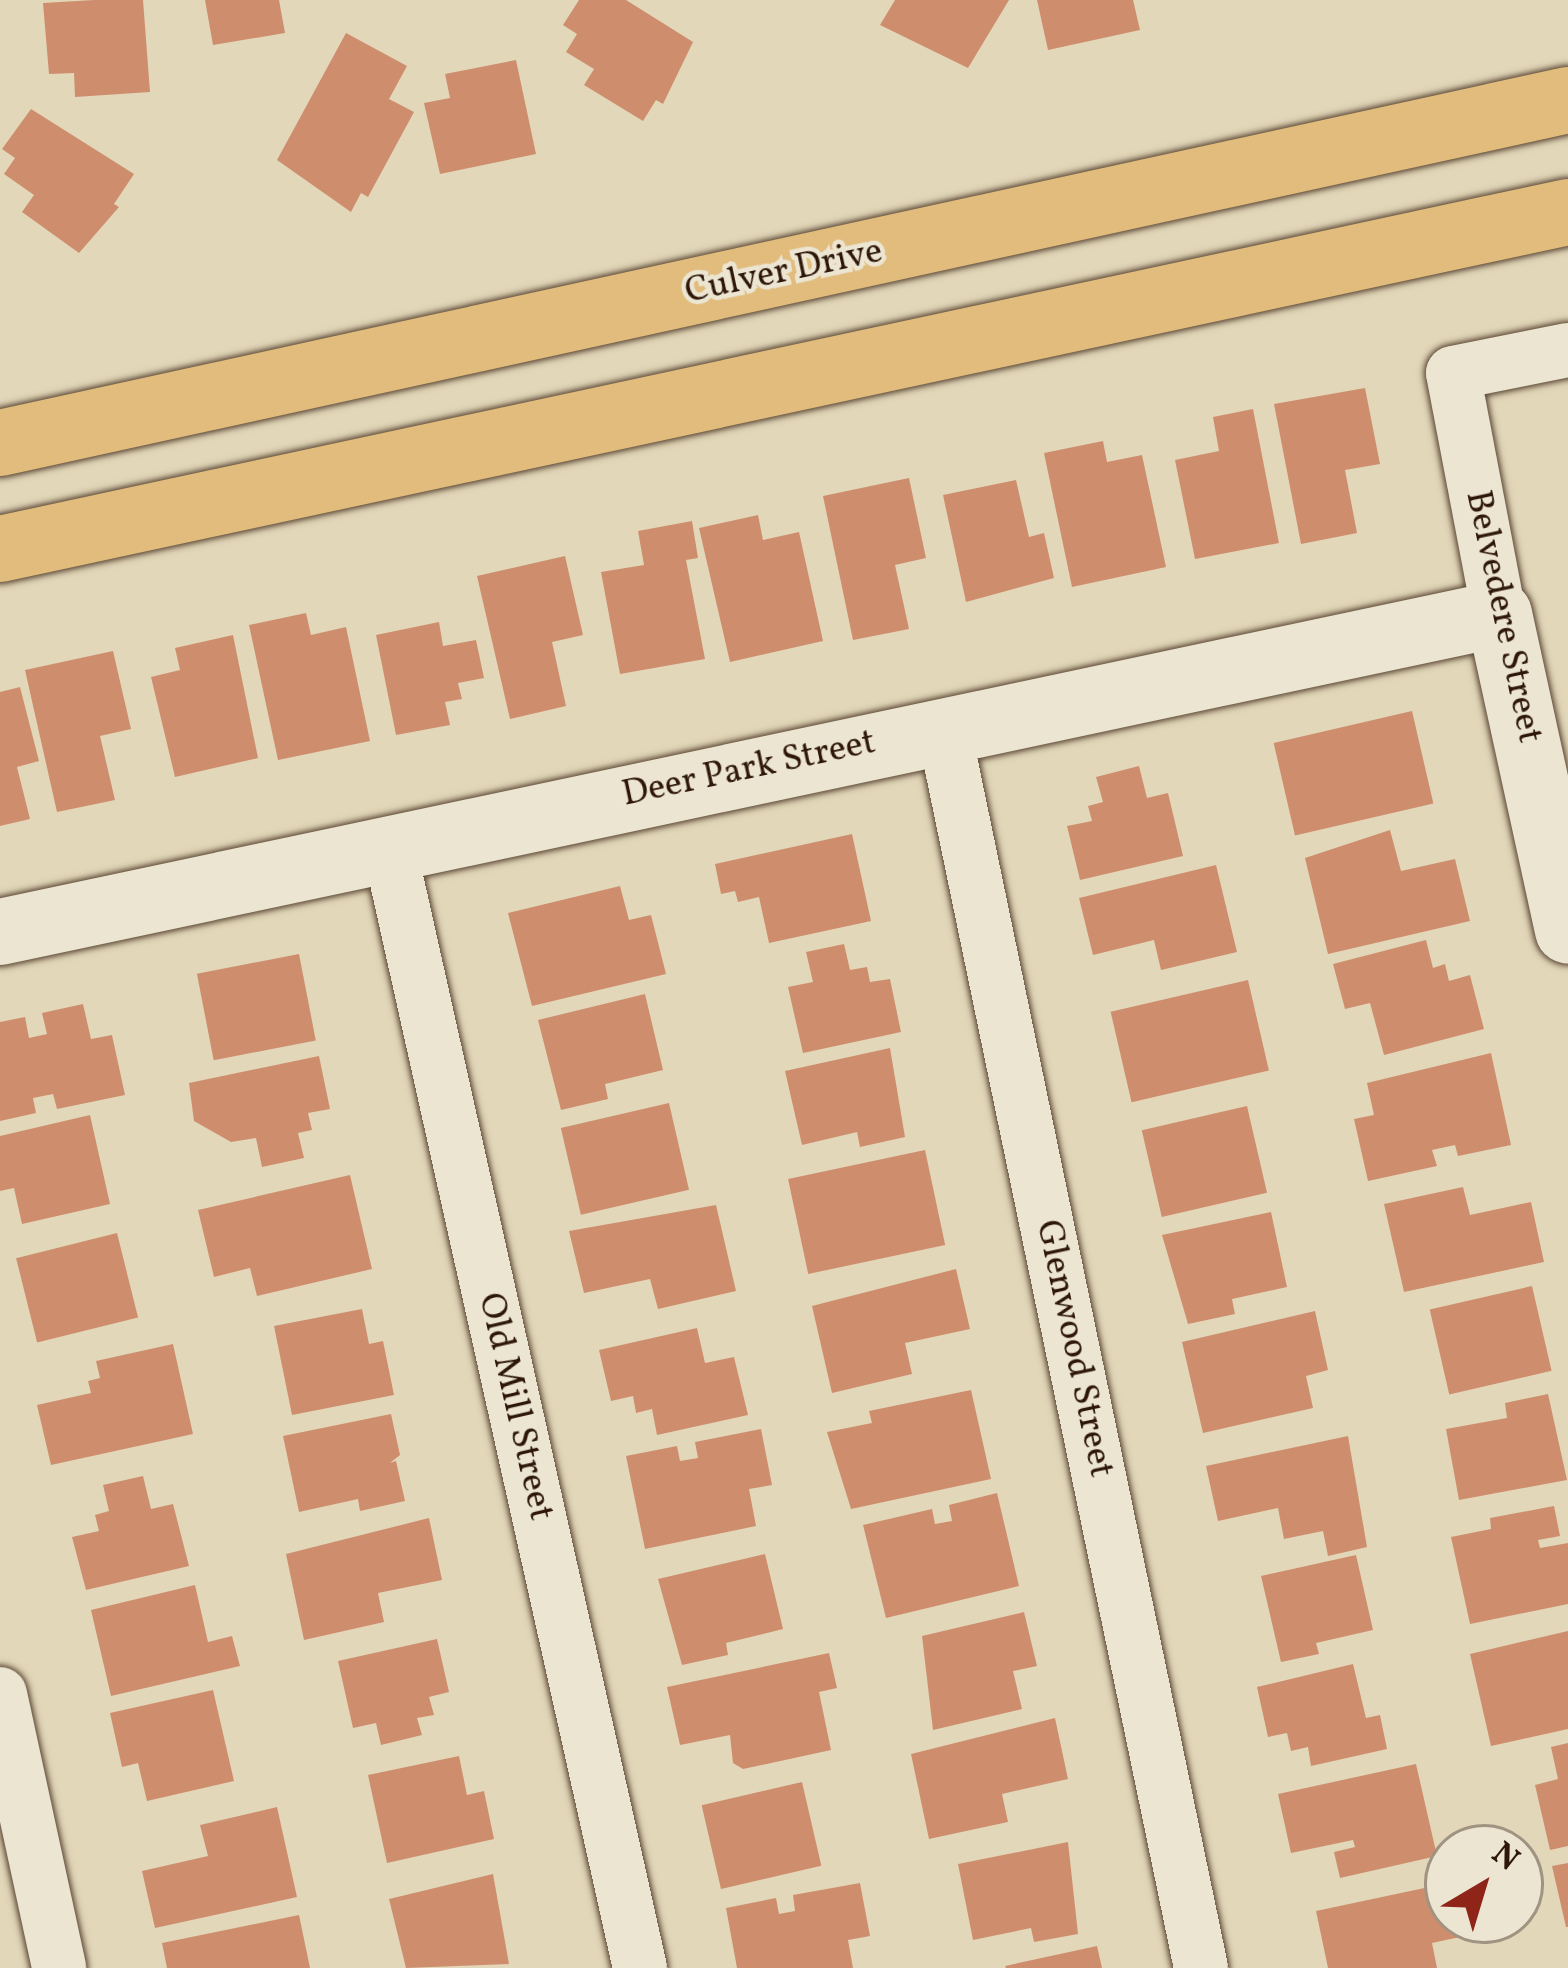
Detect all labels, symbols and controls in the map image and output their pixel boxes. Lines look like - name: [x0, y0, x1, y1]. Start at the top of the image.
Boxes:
- street label: Culver Drive: [681, 231, 887, 315]
- street label: Belvedere Street: [1454, 487, 1550, 747]
- street label: Deer Park Street: [618, 722, 880, 818]
- street label: Glenwood Street: [1025, 1216, 1121, 1482]
- street label: Old Mill Street: [467, 1289, 561, 1525]
- north arrow: [1424, 1824, 1544, 1944]
- text: N: [1481, 1832, 1528, 1883]

